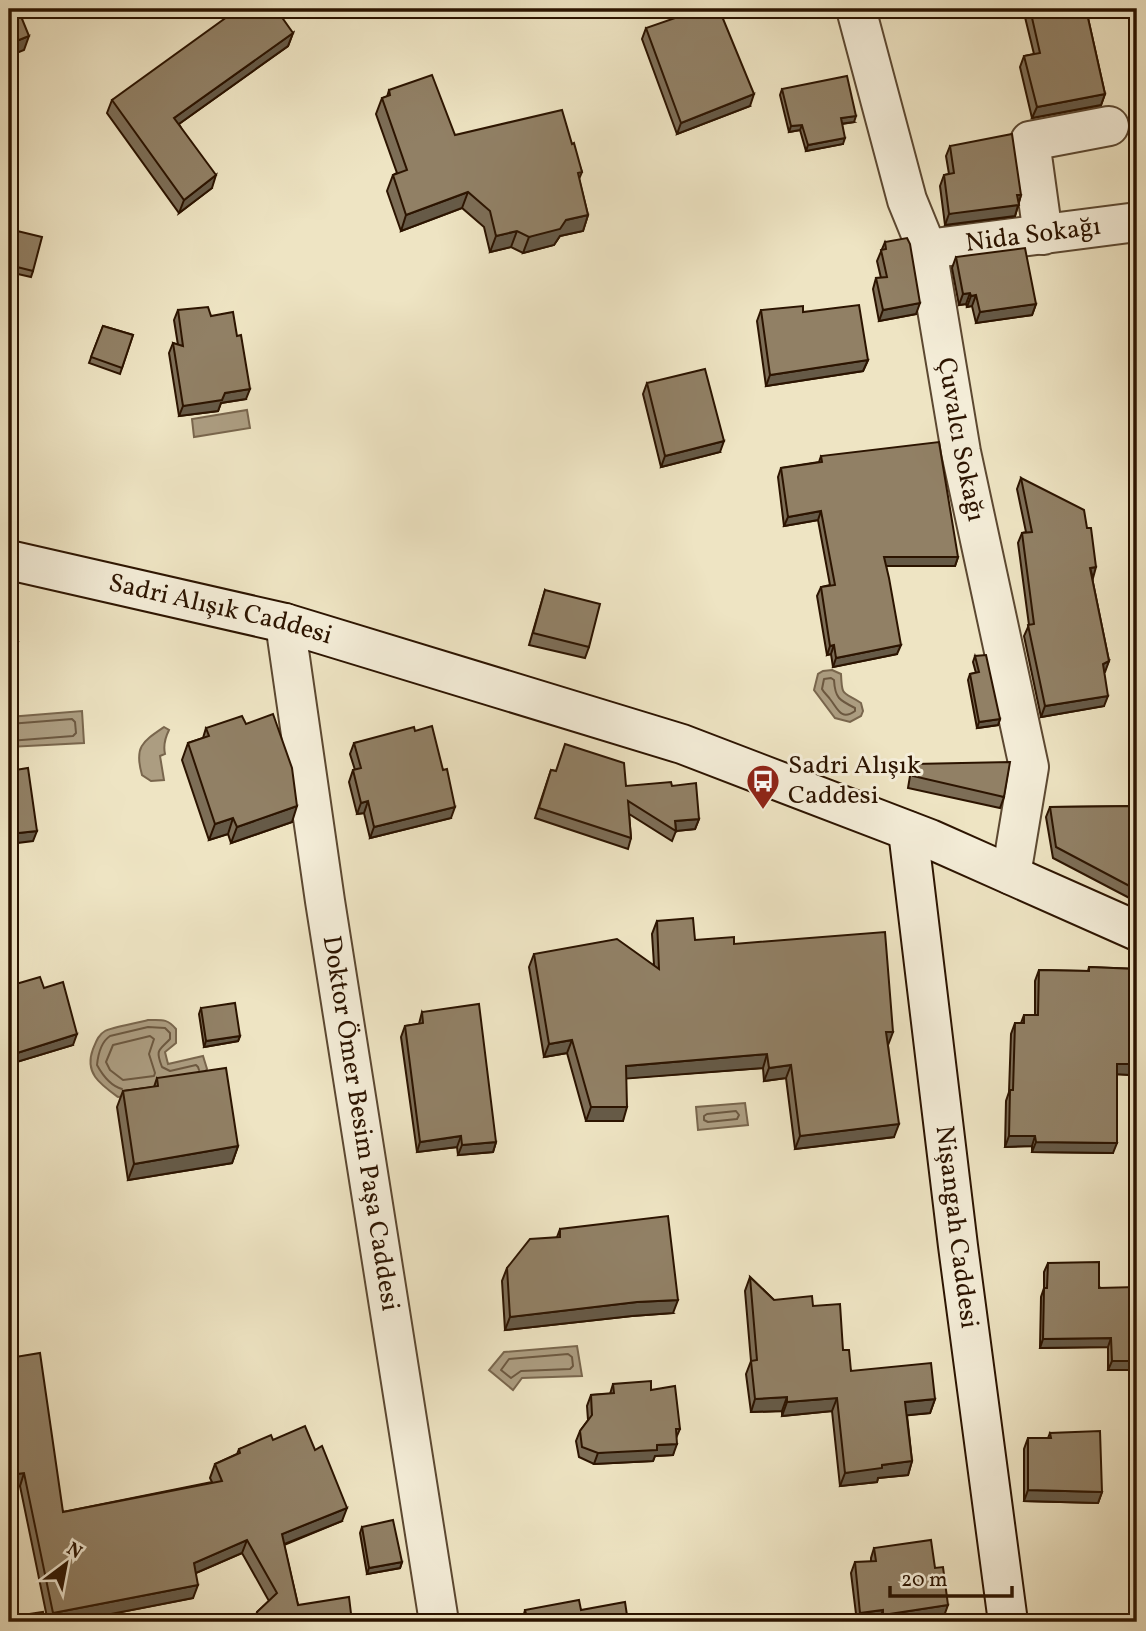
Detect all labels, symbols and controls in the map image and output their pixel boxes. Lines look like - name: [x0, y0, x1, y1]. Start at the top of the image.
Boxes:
- street label: Nida Sokağı: [963, 209, 1103, 262]
- street label: Çuvalcı Sokağı: [927, 355, 994, 525]
- street label: Sadri Alışık Caddesi: [105, 565, 336, 654]
- place label: Sadri Alışık Caddesi: [788, 748, 921, 814]
- bus stop icon: Sadri Alışık Caddesi: [744, 762, 782, 811]
- street label: Doktor Ömer Besim Paşa Caddesi: [313, 933, 408, 1314]
- street label: Nişangah Caddesi: [926, 1124, 987, 1331]
- north arrow: [32, 1530, 102, 1600]
- text: N: [61, 1537, 87, 1566]
- scale bar: [890, 1554, 1013, 1598]
- text: 20 m: [901, 1566, 947, 1595]

